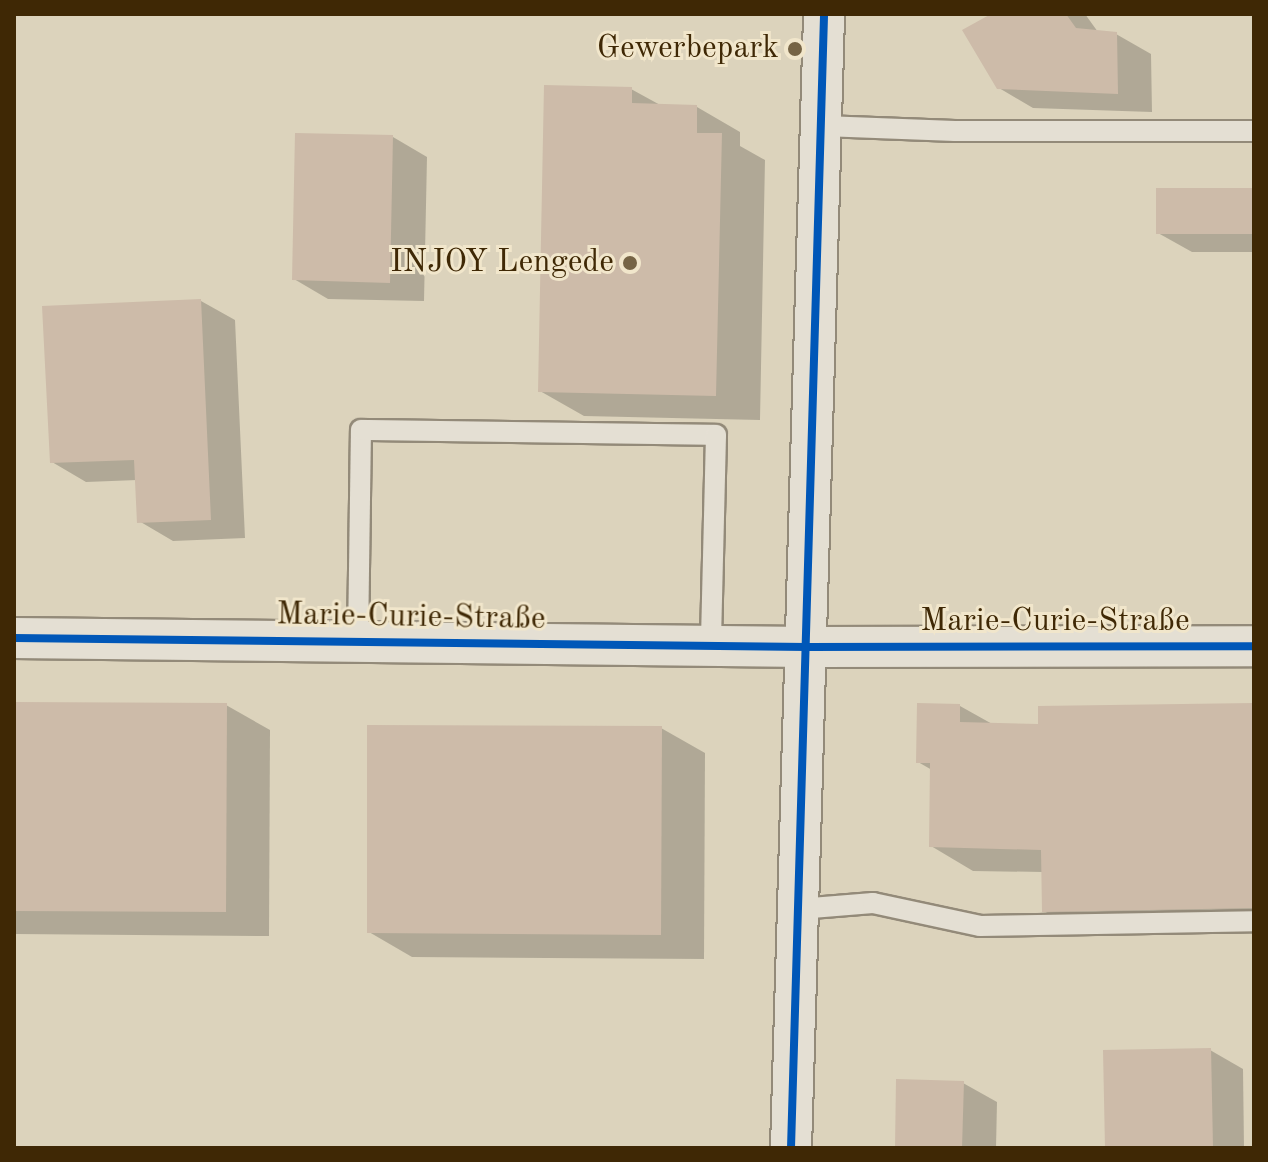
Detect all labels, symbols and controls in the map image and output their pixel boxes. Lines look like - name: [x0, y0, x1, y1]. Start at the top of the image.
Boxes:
- place label: Gewerbepark: [597, 30, 779, 68]
- marker: Gewerbepark: [786, 40, 804, 58]
- place label: INJOY Lengede: [390, 244, 614, 282]
- marker: INJOY Lengede: [621, 254, 639, 272]
- street label: Marie-Curie-Straße: [276, 596, 546, 640]
- street label: Marie-Curie-Straße: [920, 603, 1190, 641]

